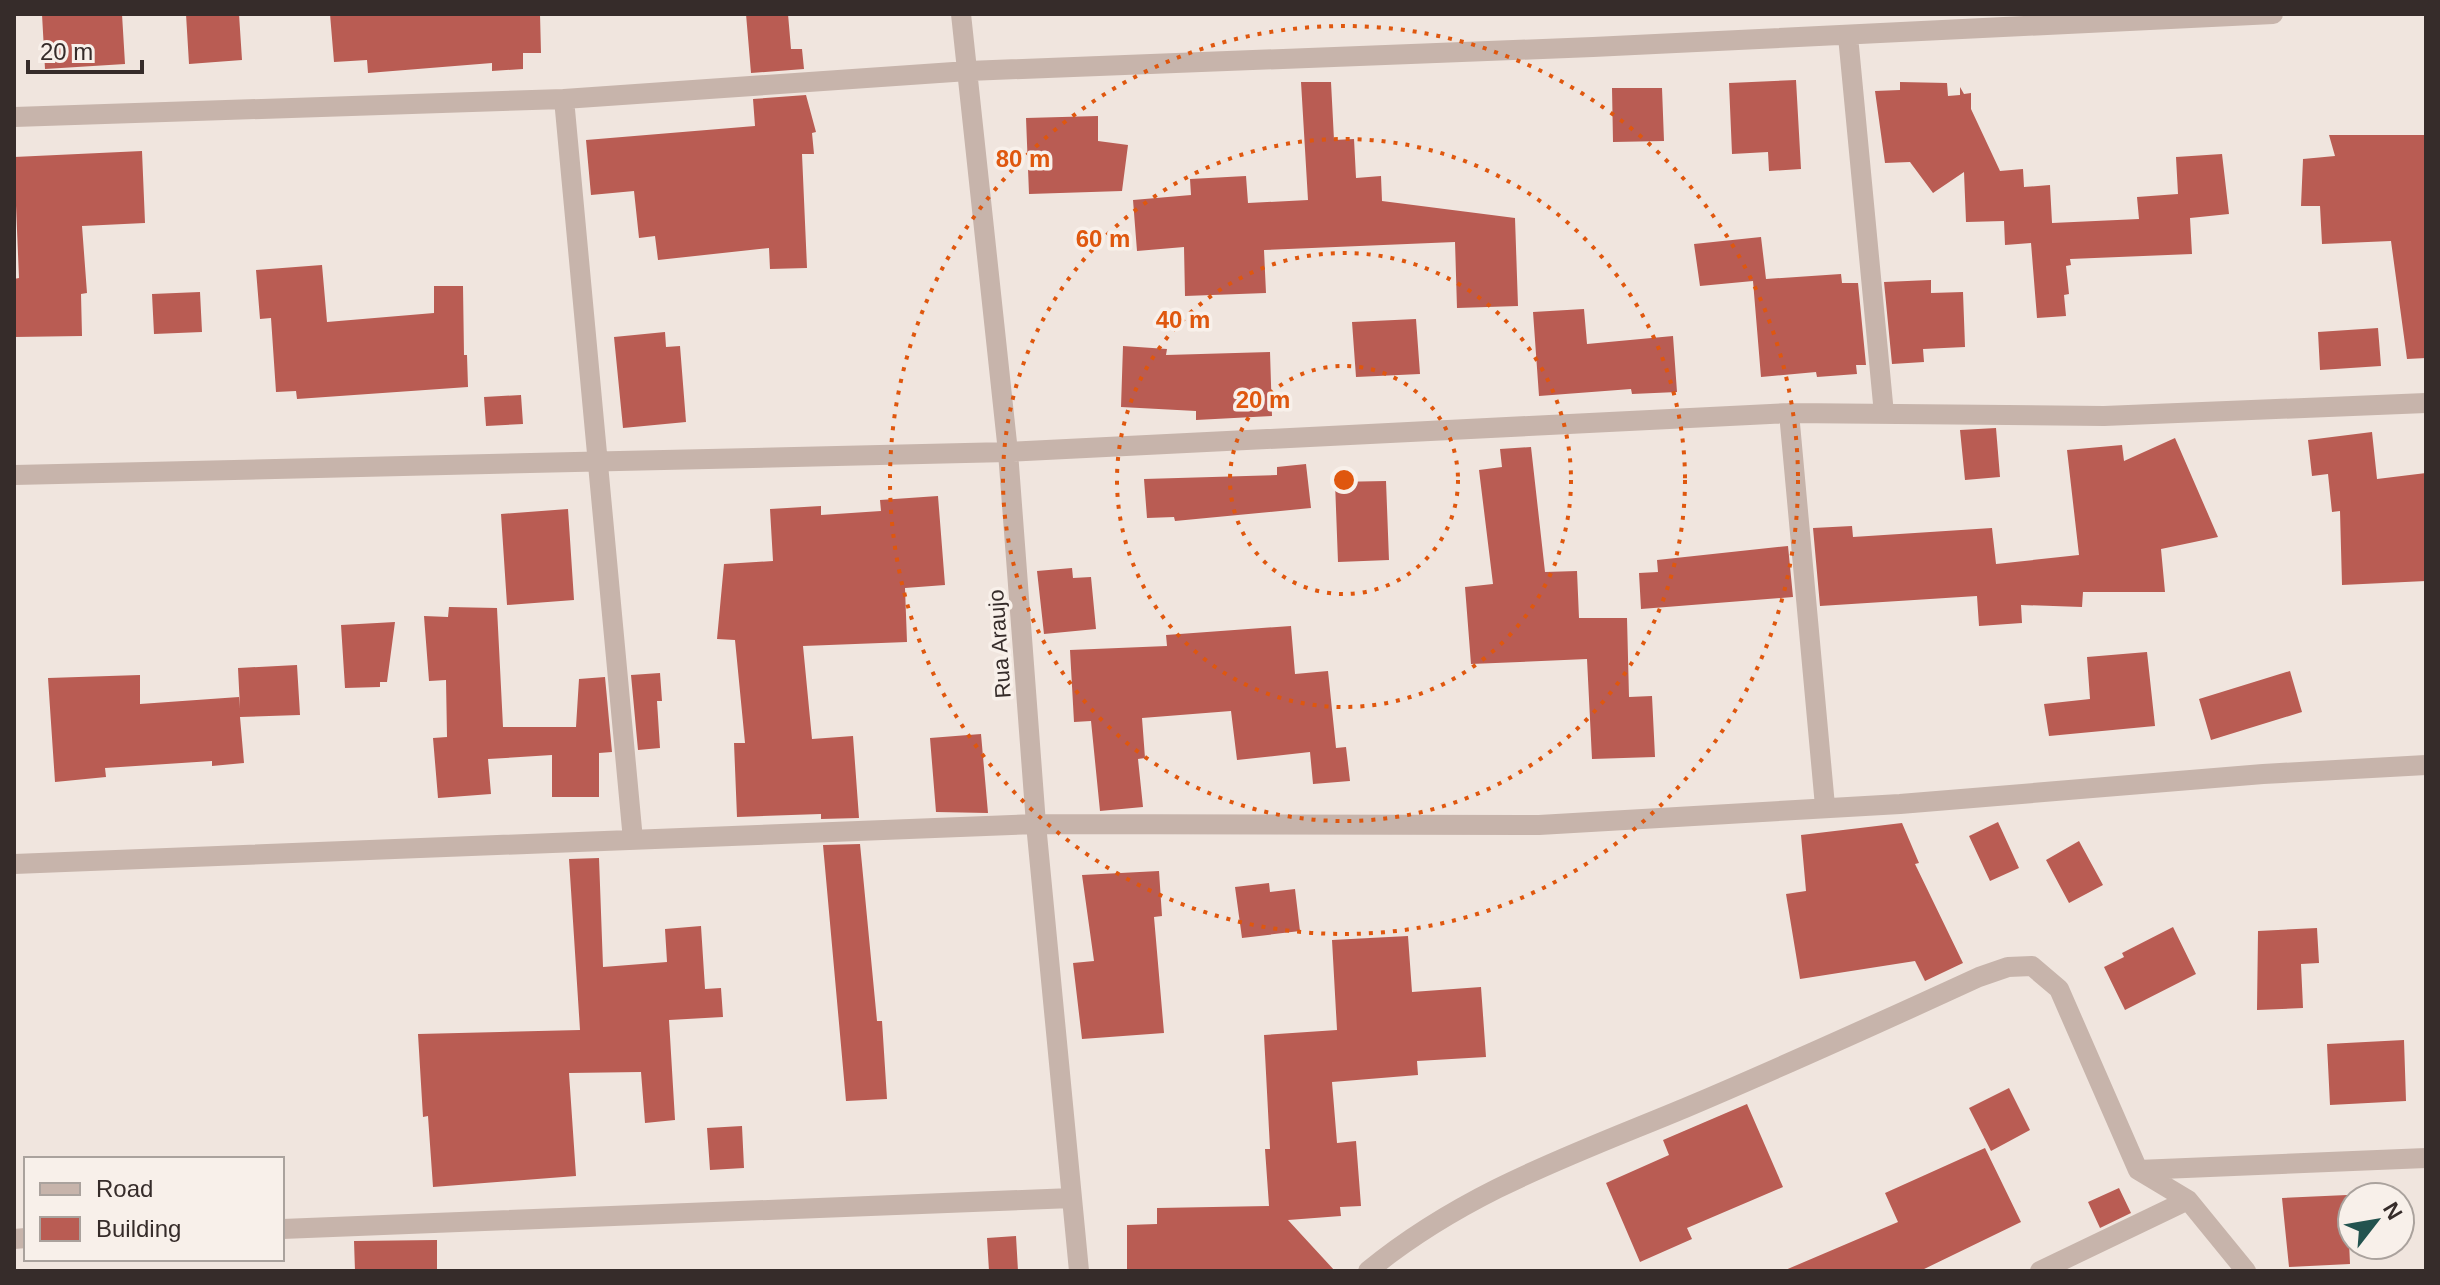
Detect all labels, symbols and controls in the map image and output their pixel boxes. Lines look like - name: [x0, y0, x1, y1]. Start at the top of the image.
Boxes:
- scale bar: [28, 24, 142, 74]
- text: 20 m: [40, 38, 93, 65]
- text: 80 m: [996, 145, 1050, 172]
- text: 60 m: [1076, 225, 1130, 252]
- text: 40 m: [1156, 306, 1210, 333]
- text: 20 m: [1236, 386, 1290, 413]
- centre of rings: [1330, 466, 1358, 494]
- street label: Rua Araujo: [983, 589, 1016, 699]
- legend: [24, 1157, 284, 1261]
- text: Road: [96, 1175, 153, 1202]
- north arrow: [2336, 1181, 2416, 1261]
- text: N: [2378, 1198, 2408, 1224]
- text: Building: [96, 1215, 181, 1242]

